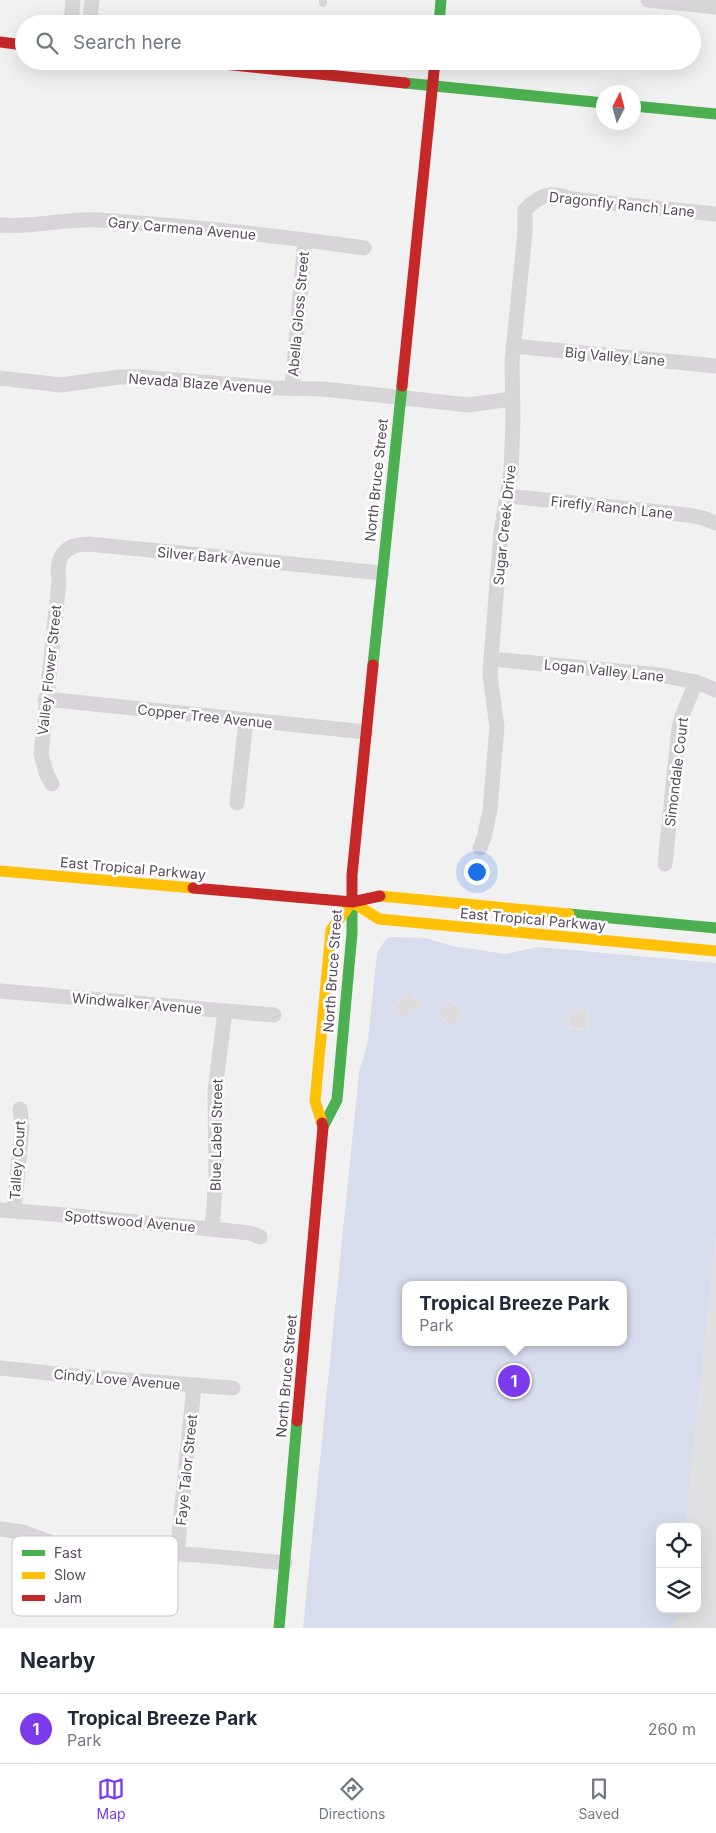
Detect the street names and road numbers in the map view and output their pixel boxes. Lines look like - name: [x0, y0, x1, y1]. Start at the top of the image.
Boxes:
- street label: Dragonfly Ranch Lane: [548, 188, 696, 220]
- street label: Gary Carmena Avenue: [107, 213, 257, 243]
- street label: Abella Gloss Street: [284, 250, 312, 377]
- street label: Big Valley Lane: [564, 343, 666, 369]
- street label: Nevada Blaze Avenue: [128, 370, 272, 396]
- street label: North Bruce Street: [361, 417, 391, 542]
- street label: Sugar Creek Drive: [489, 464, 519, 586]
- street label: Firefly Ranch Lane: [550, 492, 674, 522]
- street label: Silver Bark Avenue: [156, 543, 282, 571]
- street label: Valley Flower Street: [34, 603, 64, 736]
- street label: Logan Valley Lane: [543, 655, 665, 685]
- street label: Copper Tree Avenue: [137, 700, 273, 732]
- street label: Simondale Court: [661, 716, 691, 828]
- street label: East Tropical Parkway: [59, 853, 207, 883]
- street label: East Tropical Parkway: [459, 904, 607, 934]
- street label: North Bruce Street: [319, 908, 345, 1033]
- street label: Windwalker Avenue: [71, 989, 203, 1017]
- street label: Blue Label Street: [207, 1078, 225, 1191]
- street label: Talley Court: [6, 1119, 28, 1200]
- street label: Spottswood Avenue: [64, 1207, 196, 1235]
- street label: North Bruce Street: [272, 1313, 300, 1438]
- street label: Cindy Love Avenue: [53, 1365, 181, 1393]
- street label: Faye Talor Street: [172, 1413, 200, 1526]

